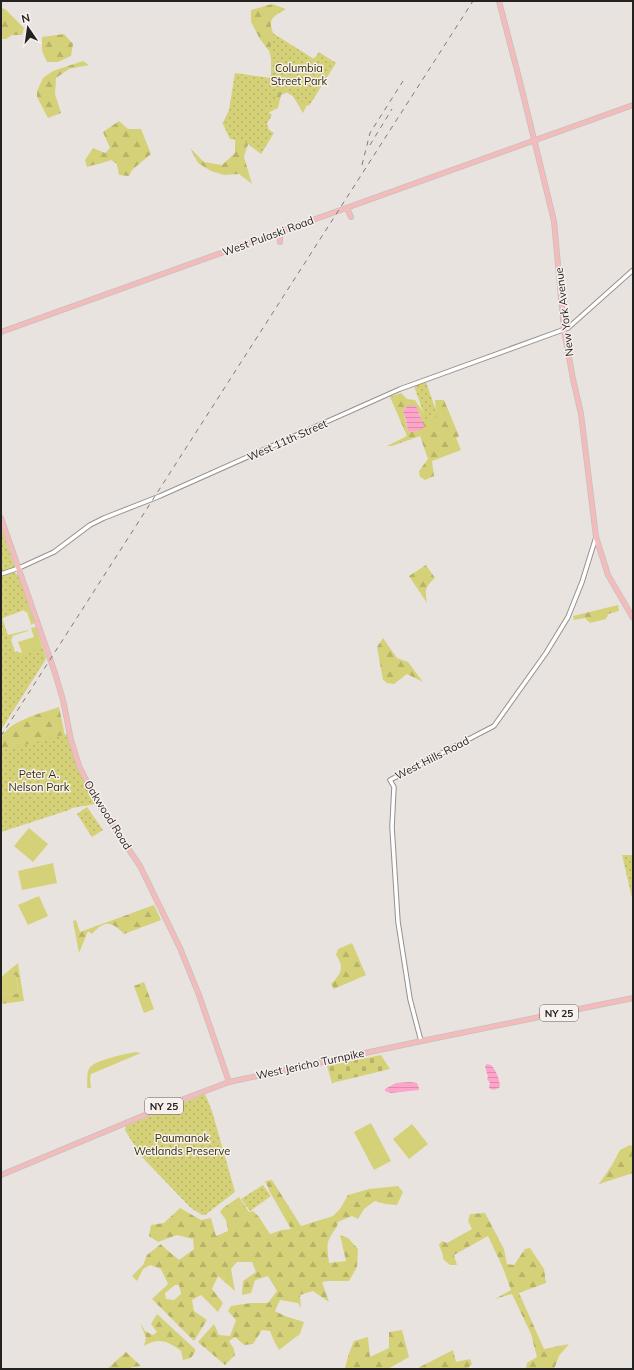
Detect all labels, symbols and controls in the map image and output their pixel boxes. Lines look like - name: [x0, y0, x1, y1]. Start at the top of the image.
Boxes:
- north arrow: [8, 8, 48, 48]
- text: N: [20, 11, 31, 26]
- park label: Columbia Street Park: [271, 61, 328, 88]
- street label: West Pulaski Road: [221, 213, 315, 259]
- street label: New York Avenue: [552, 267, 576, 357]
- street label: West 11th Street: [245, 416, 329, 464]
- street label: West Hills Road: [393, 733, 471, 783]
- park label: Peter A. Nelson Park: [8, 767, 70, 794]
- street label: Oakwood Road: [81, 778, 135, 852]
- road number: NY 25: [540, 1005, 578, 1021]
- street label: West Jericho Turnpike: [255, 1046, 365, 1082]
- road number: NY 25: [145, 1098, 183, 1114]
- park label: Paumanok Wetlands Preserve: [134, 1131, 230, 1158]

